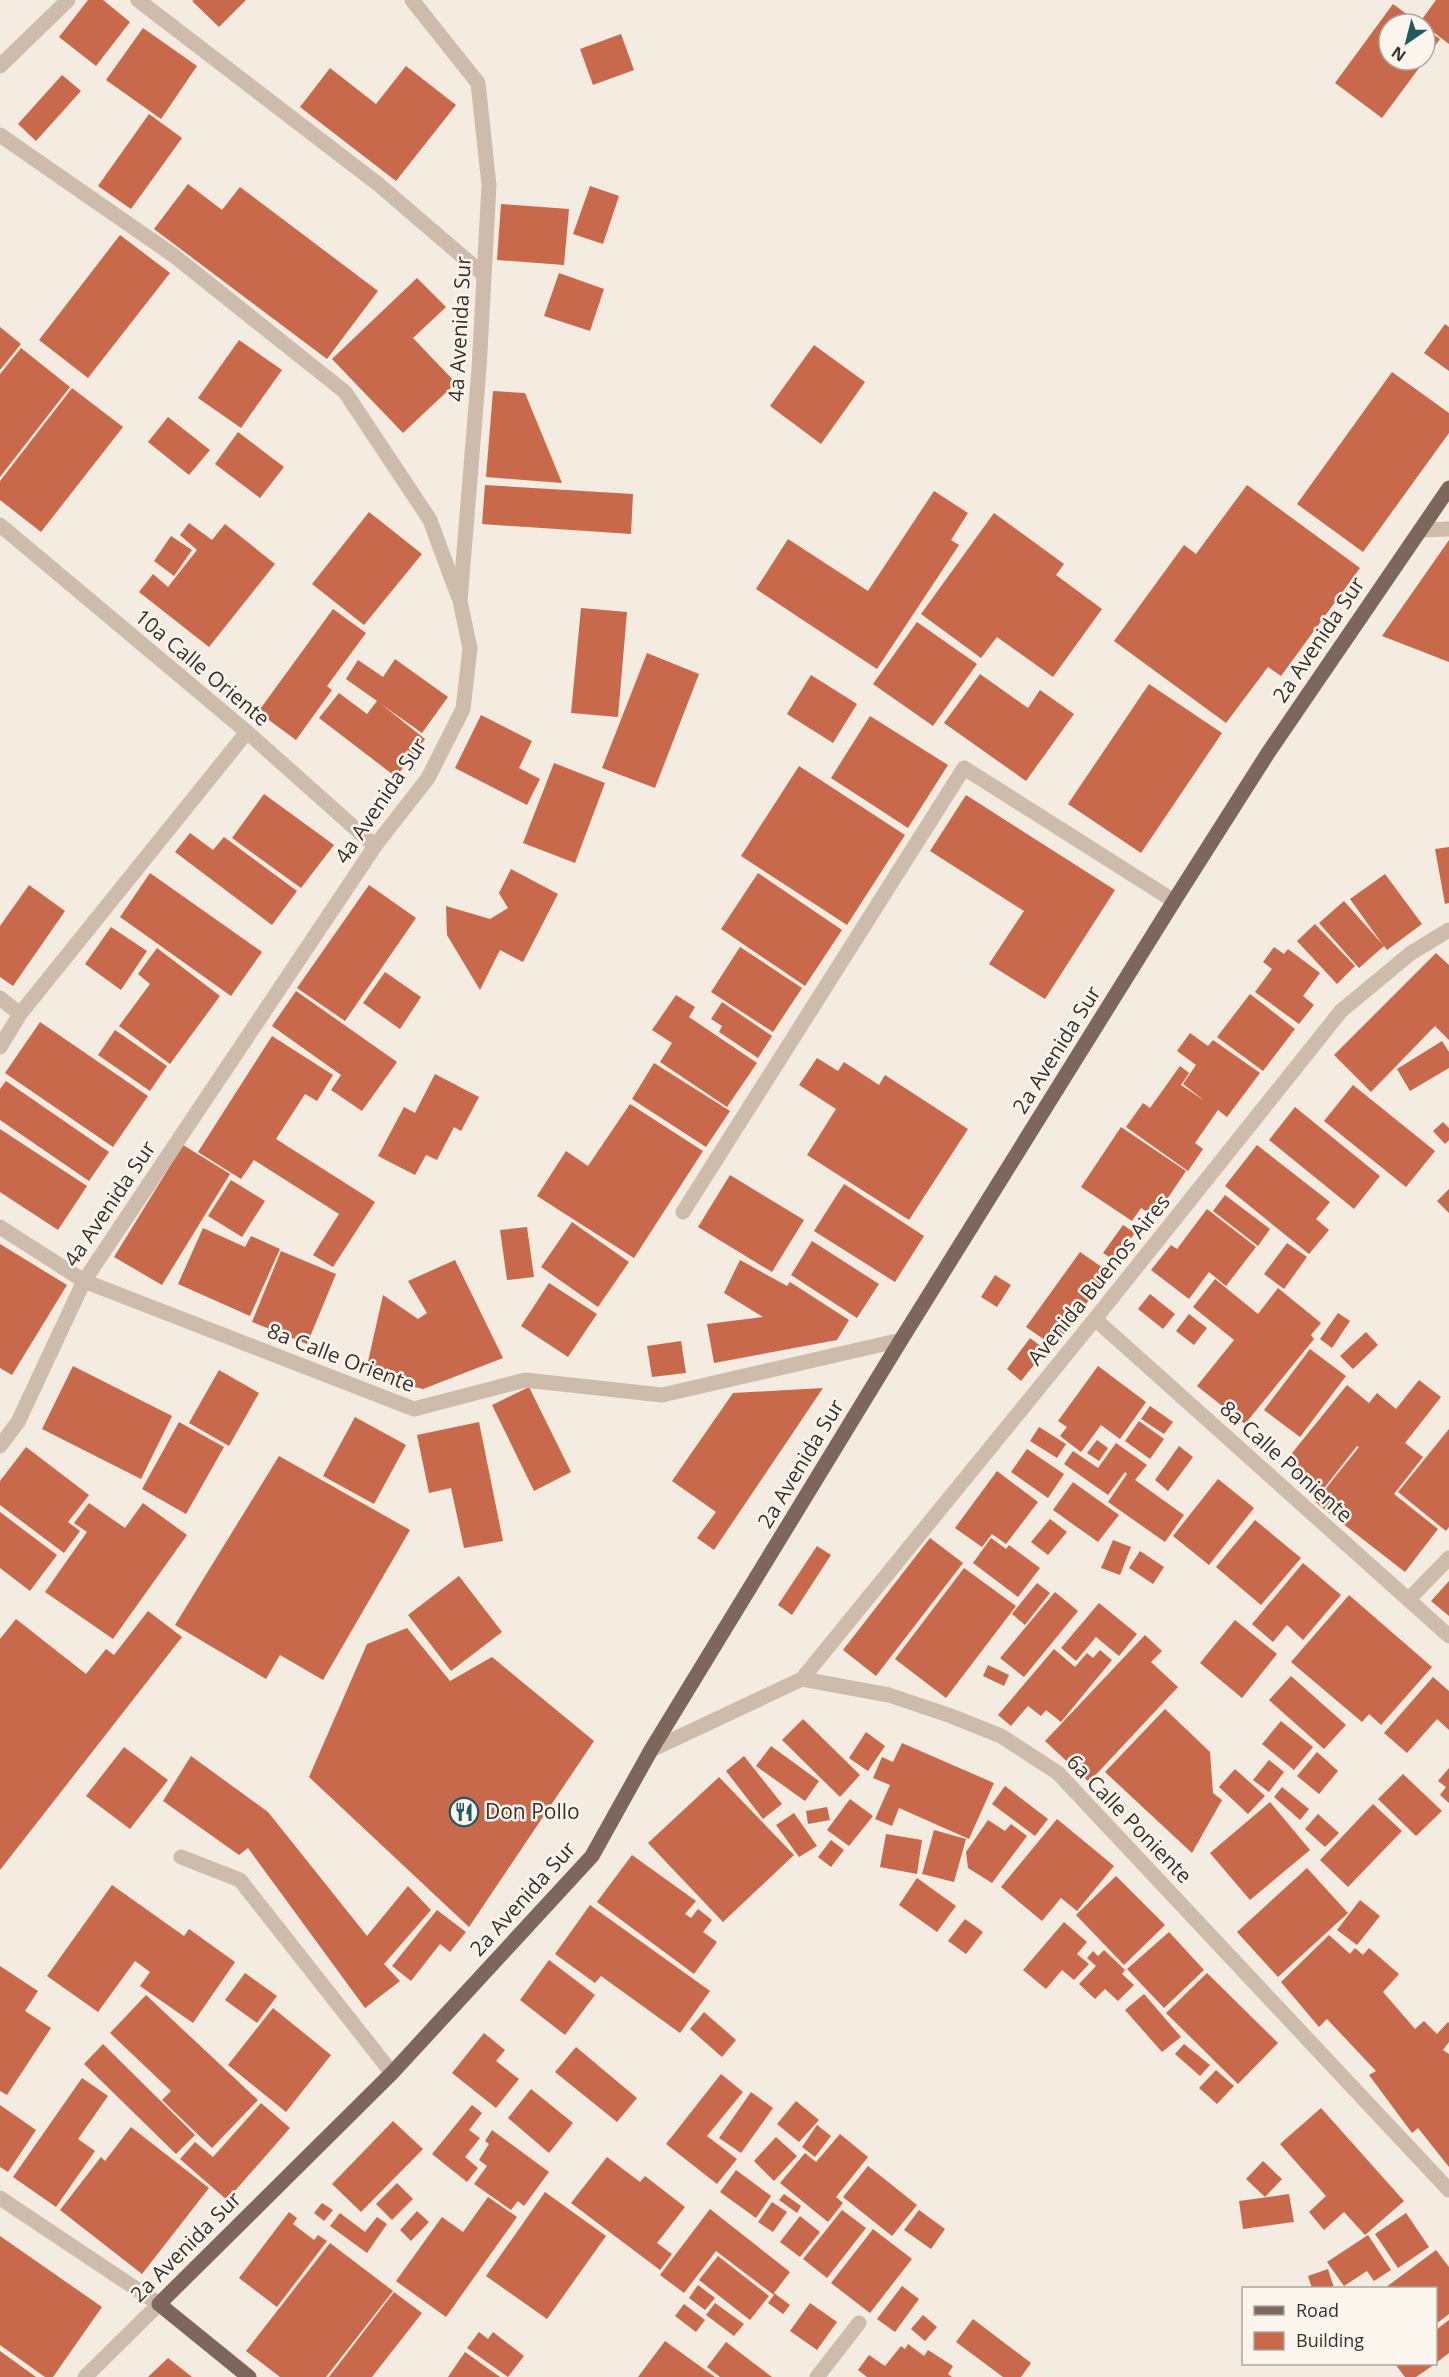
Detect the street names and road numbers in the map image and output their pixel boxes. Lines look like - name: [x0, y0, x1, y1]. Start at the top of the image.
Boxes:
- street label: 4a Avenida Sur: [441, 255, 477, 402]
- street label: 2a Avenida Sur: [1266, 571, 1371, 708]
- street label: 10a Calle Oriente: [129, 602, 276, 732]
- street label: 4a Avenida Sur: [328, 732, 433, 869]
- street label: 2a Avenida Sur: [1006, 980, 1107, 1119]
- street label: 4a Avenida Sur: [57, 1135, 162, 1272]
- street label: Avenida Buenos Aires: [1021, 1188, 1176, 1371]
- street label: 8a Calle Oriente: [264, 1316, 419, 1398]
- street label: 2a Avenida Sur: [751, 1393, 850, 1533]
- street label: 8a Calle Poniente: [1214, 1394, 1359, 1528]
- street label: 6a Calle Poniente: [1061, 1748, 1199, 1889]
- street label: 2a Avenida Sur: [463, 1834, 582, 1962]
- street label: 2a Avenida Sur: [124, 2185, 247, 2308]

